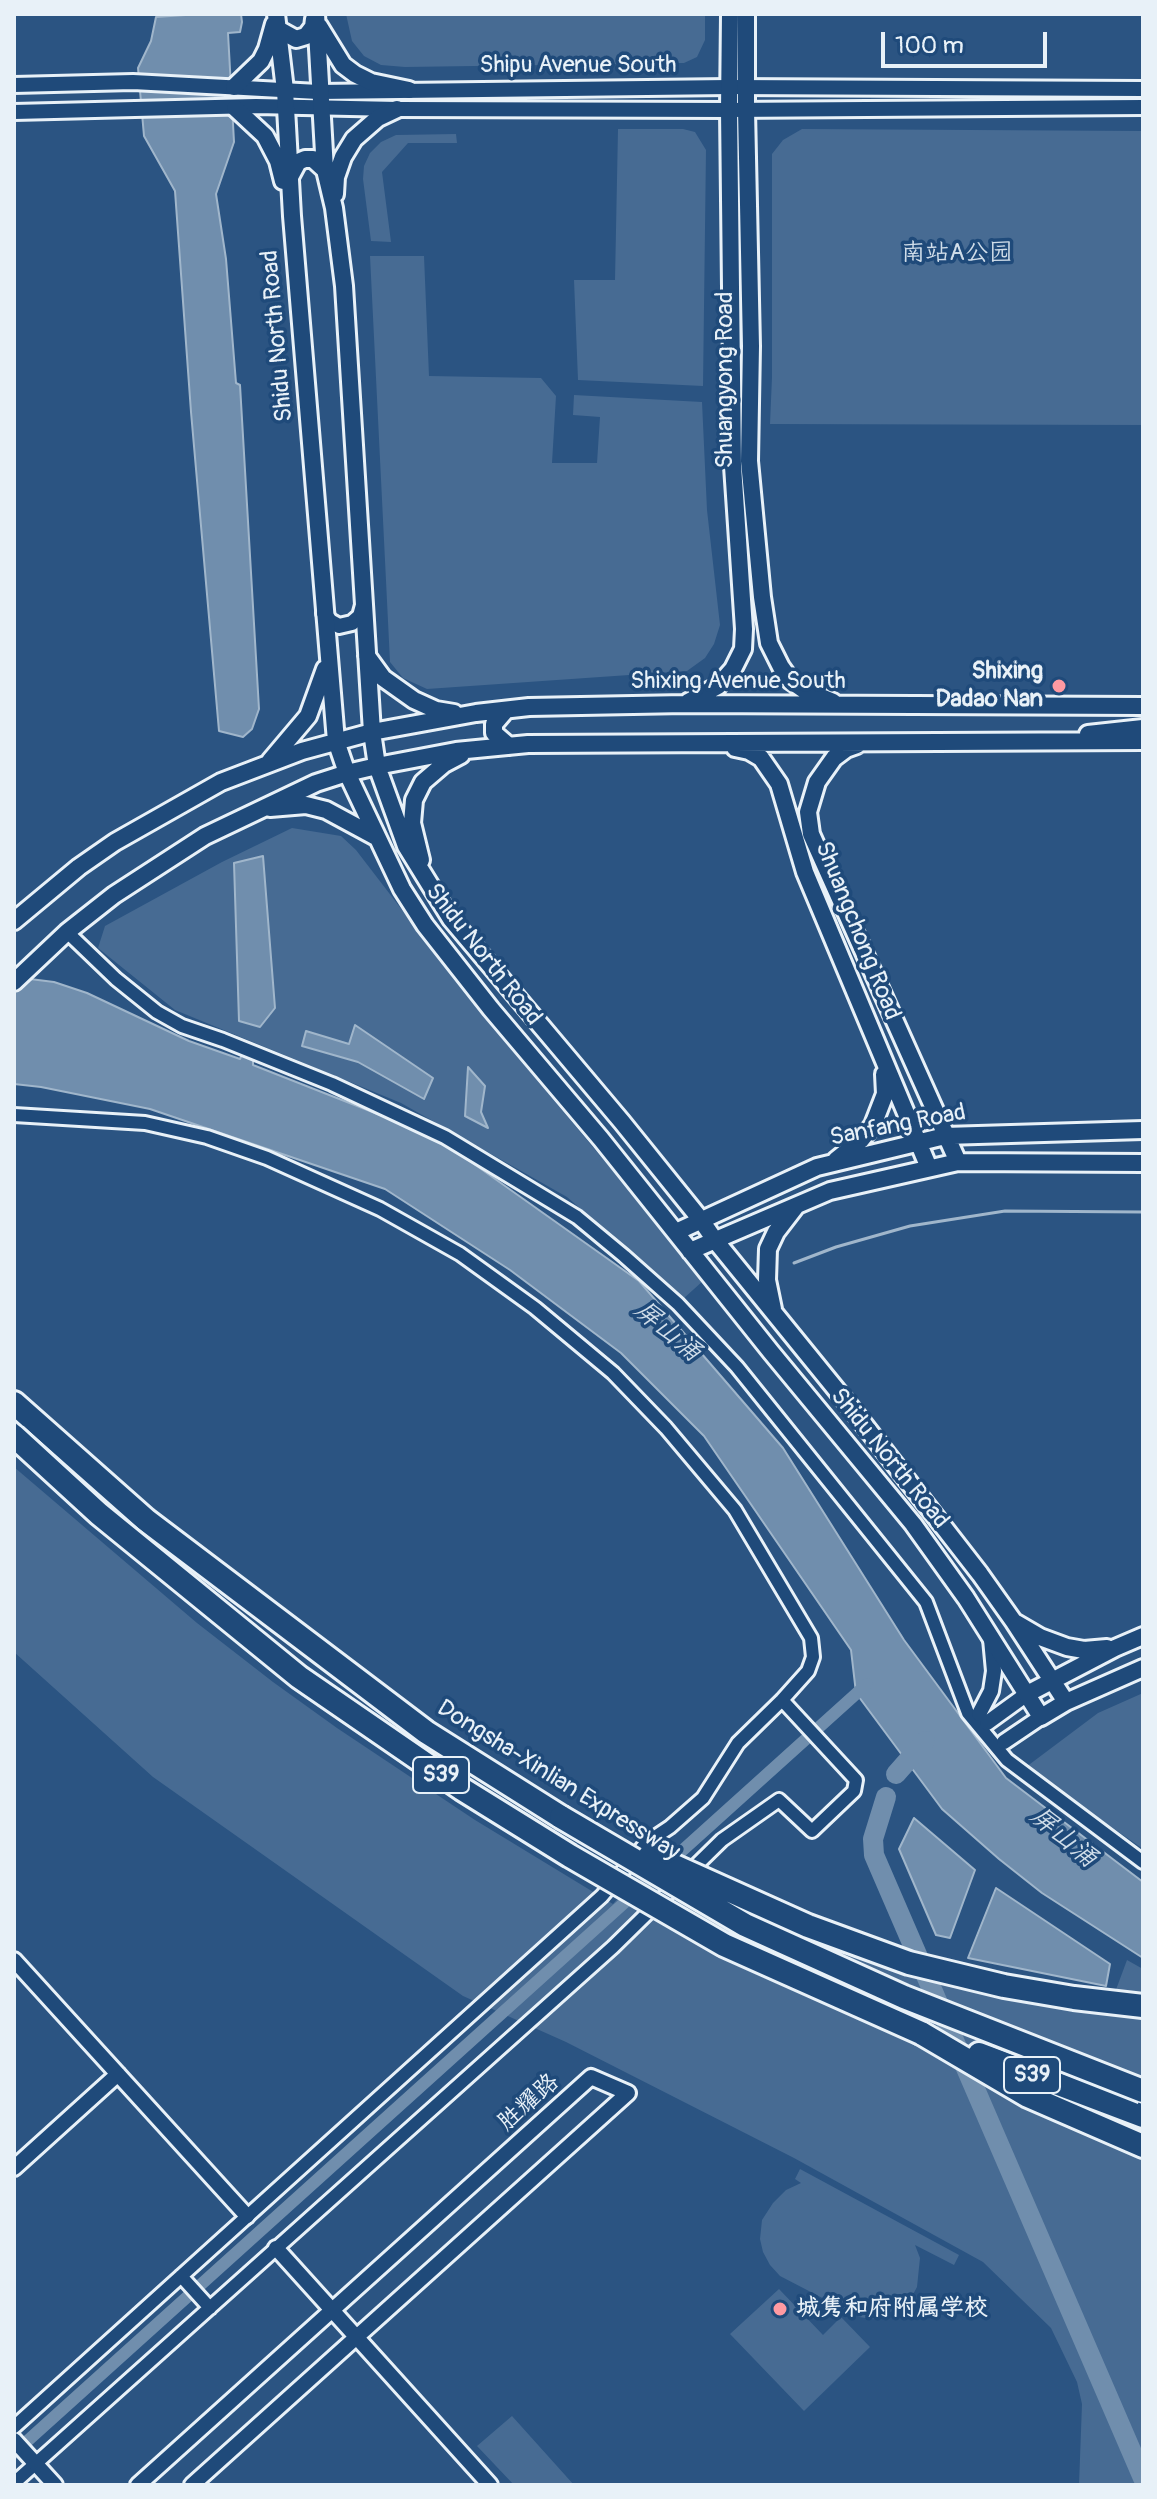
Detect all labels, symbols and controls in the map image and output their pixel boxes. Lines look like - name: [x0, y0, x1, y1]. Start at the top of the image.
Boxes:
- scale bar: [885, 16, 1051, 66]
- text: 100 m: [895, 31, 964, 60]
- street label: Shipu Avenue South: [479, 52, 677, 80]
- park label: 南站A公园: [901, 240, 1013, 268]
- street label: Shidu North Road: [256, 249, 300, 423]
- street label: Shuangyong Road: [712, 292, 740, 468]
- place label: Shixing Dadao Nan: [936, 658, 1043, 714]
- street label: Shixing Avenue South: [630, 668, 846, 696]
- marker: Shixing Dadao Nan: [1050, 677, 1068, 695]
- street label: Shuangchong Road: [808, 837, 906, 1025]
- street label: Shidu North Road: [419, 878, 547, 1032]
- street label: Sanfang Road: [828, 1099, 968, 1153]
- water label: 屏山涌: [627, 1295, 707, 1369]
- street label: Shidu North Road: [824, 1383, 954, 1535]
- street label: Dongsha-Xinlian Expressway: [431, 1694, 685, 1868]
- road number: S39: [413, 1757, 469, 1793]
- water label: 屏山涌: [1023, 1801, 1103, 1875]
- road number: S39: [1004, 2057, 1060, 2093]
- street label: 胜耀路: [493, 2068, 565, 2138]
- place label: 城隽和府附属学校: [796, 2295, 988, 2323]
- marker: 城隽和府附属学校: [771, 2300, 789, 2318]

